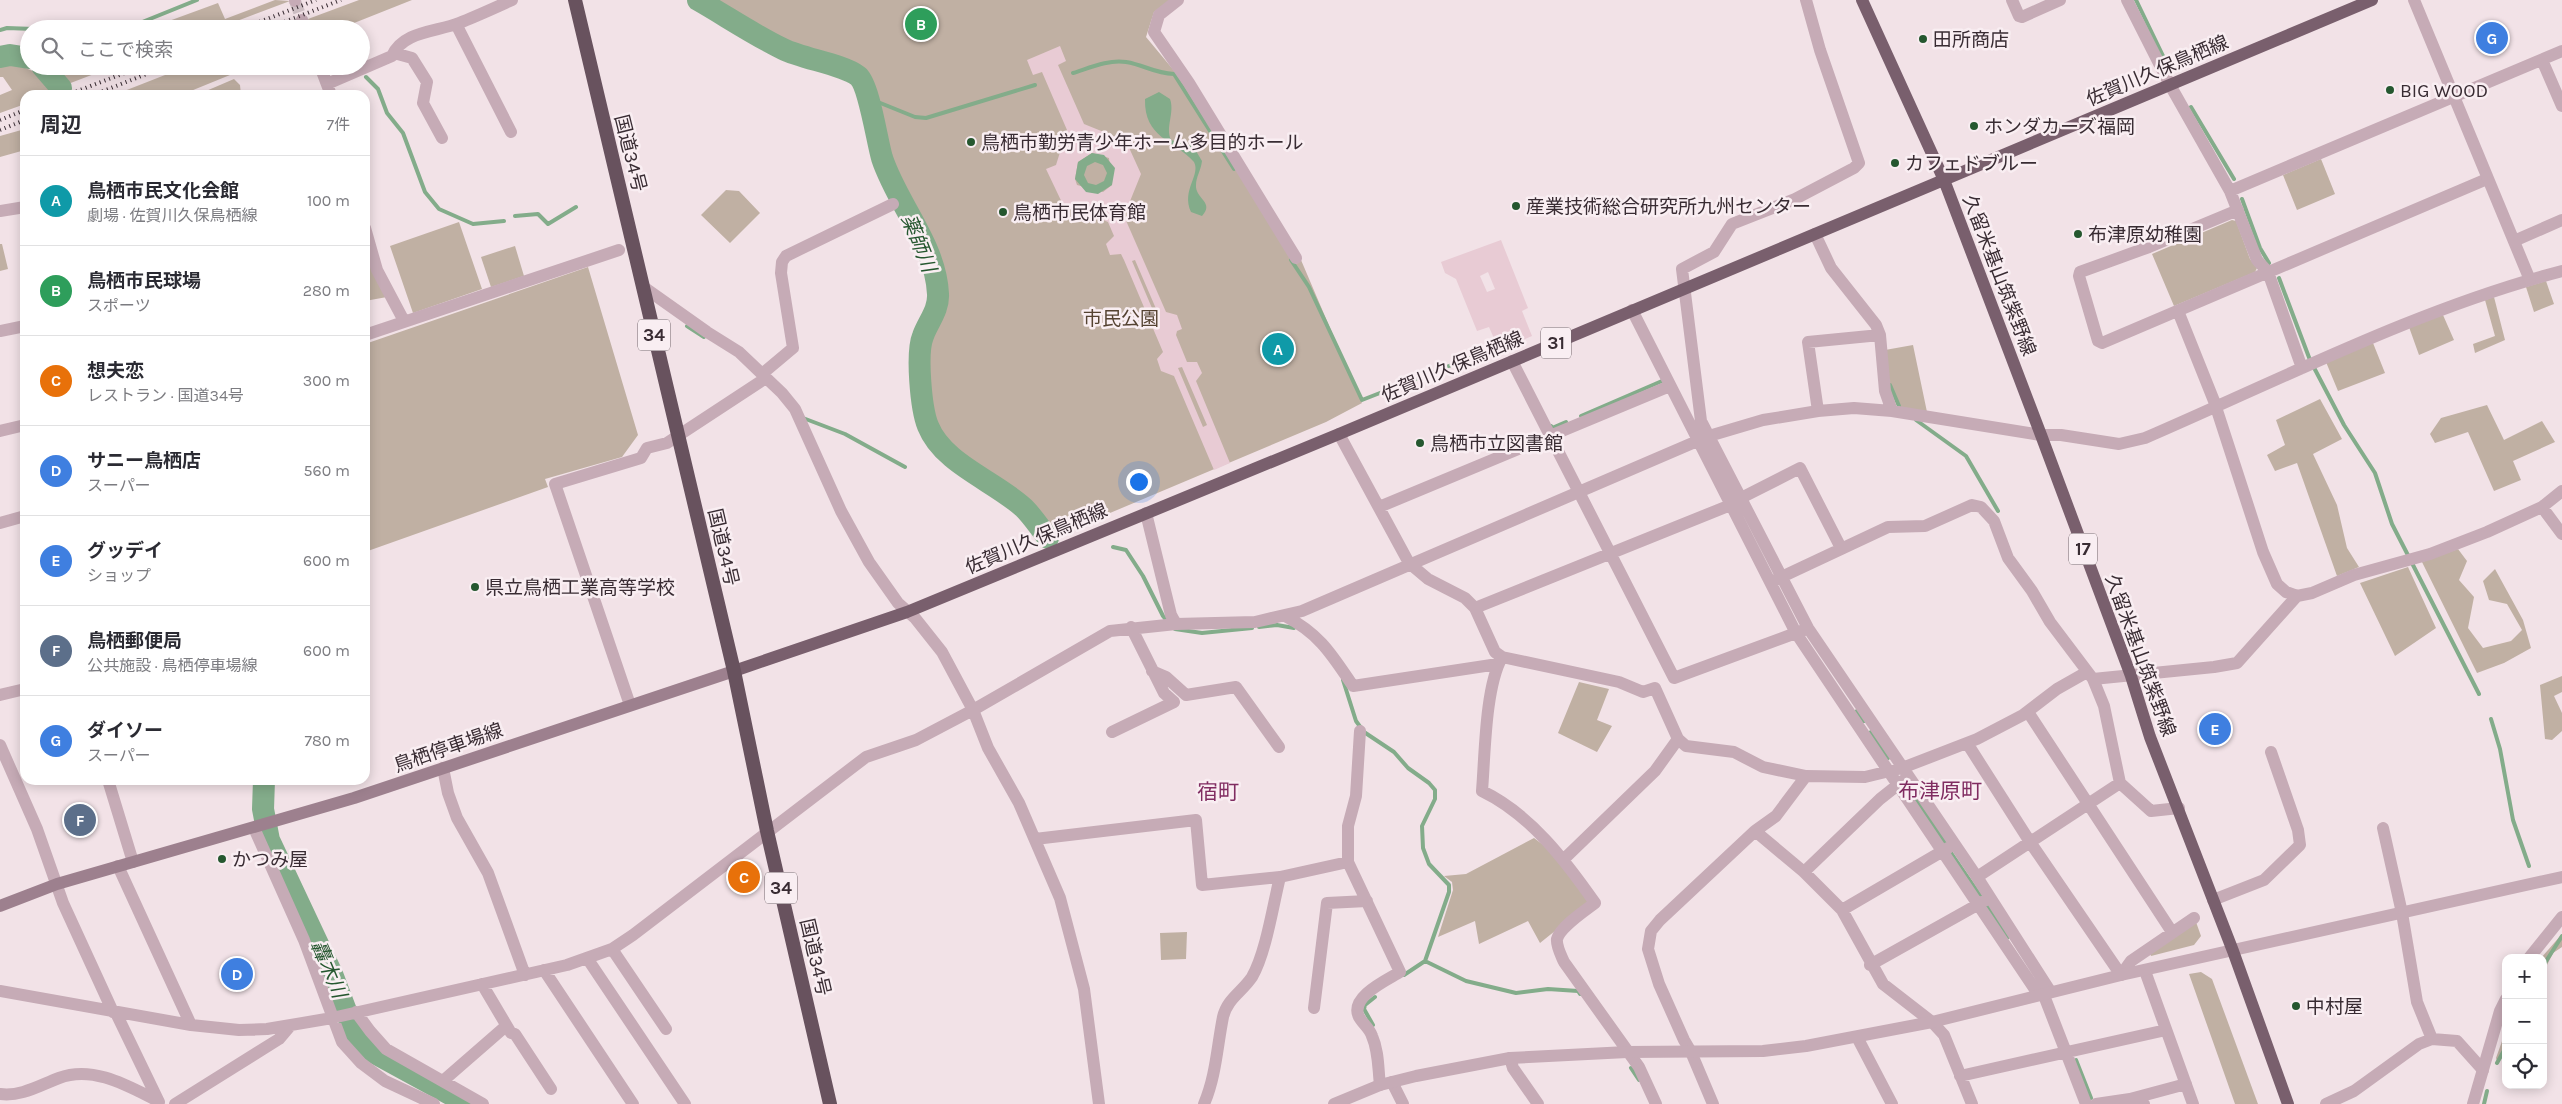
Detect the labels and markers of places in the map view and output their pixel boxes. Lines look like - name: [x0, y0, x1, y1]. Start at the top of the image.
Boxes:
- pin: B: [905, 5, 937, 43]
- pin: G: [2476, 19, 2508, 57]
- place label: 田所商店: [1933, 29, 2009, 51]
- marker: 田所商店: [1917, 33, 1929, 45]
- place label: BIG WOOD: [2400, 80, 2488, 102]
- marker: BIG WOOD: [2384, 84, 2396, 96]
- place label: ホンダカーズ福岡: [1984, 116, 2135, 138]
- marker: ホンダカーズ福岡: [1968, 120, 1980, 132]
- place label: 鳥栖市勤労青少年ホーム多目的ホール: [981, 132, 1303, 154]
- marker: 鳥栖市勤労青少年ホーム多目的ホール: [965, 136, 977, 148]
- place label: カフェドブルー: [1905, 153, 2038, 175]
- marker: カフェドブルー: [1889, 157, 1901, 169]
- place label: 産業技術総合研究所九州センター: [1526, 196, 1811, 218]
- marker: 産業技術総合研究所九州センター: [1510, 200, 1522, 212]
- place label: 鳥栖市民体育館: [1013, 202, 1146, 224]
- marker: 鳥栖市民体育館: [997, 206, 1009, 218]
- place label: 布津原幼稚園: [2088, 224, 2202, 246]
- marker: 布津原幼稚園: [2072, 228, 2084, 240]
- pin: A: [1262, 330, 1294, 368]
- place label: 鳥栖市立図書館: [1430, 433, 1563, 455]
- marker: 鳥栖市立図書館: [1414, 437, 1426, 449]
- place label: 県立鳥栖工業高等学校: [485, 577, 675, 599]
- marker: 県立鳥栖工業高等学校: [469, 581, 481, 593]
- pin: E: [2199, 710, 2231, 748]
- pin: F: [64, 801, 96, 839]
- place label: かつみ屋: [232, 849, 308, 871]
- marker: かつみ屋: [216, 853, 228, 865]
- pin: C: [728, 858, 760, 896]
- pin: D: [221, 955, 253, 993]
- place label: 中村屋: [2306, 996, 2363, 1018]
- marker: 中村屋: [2290, 1000, 2302, 1012]

